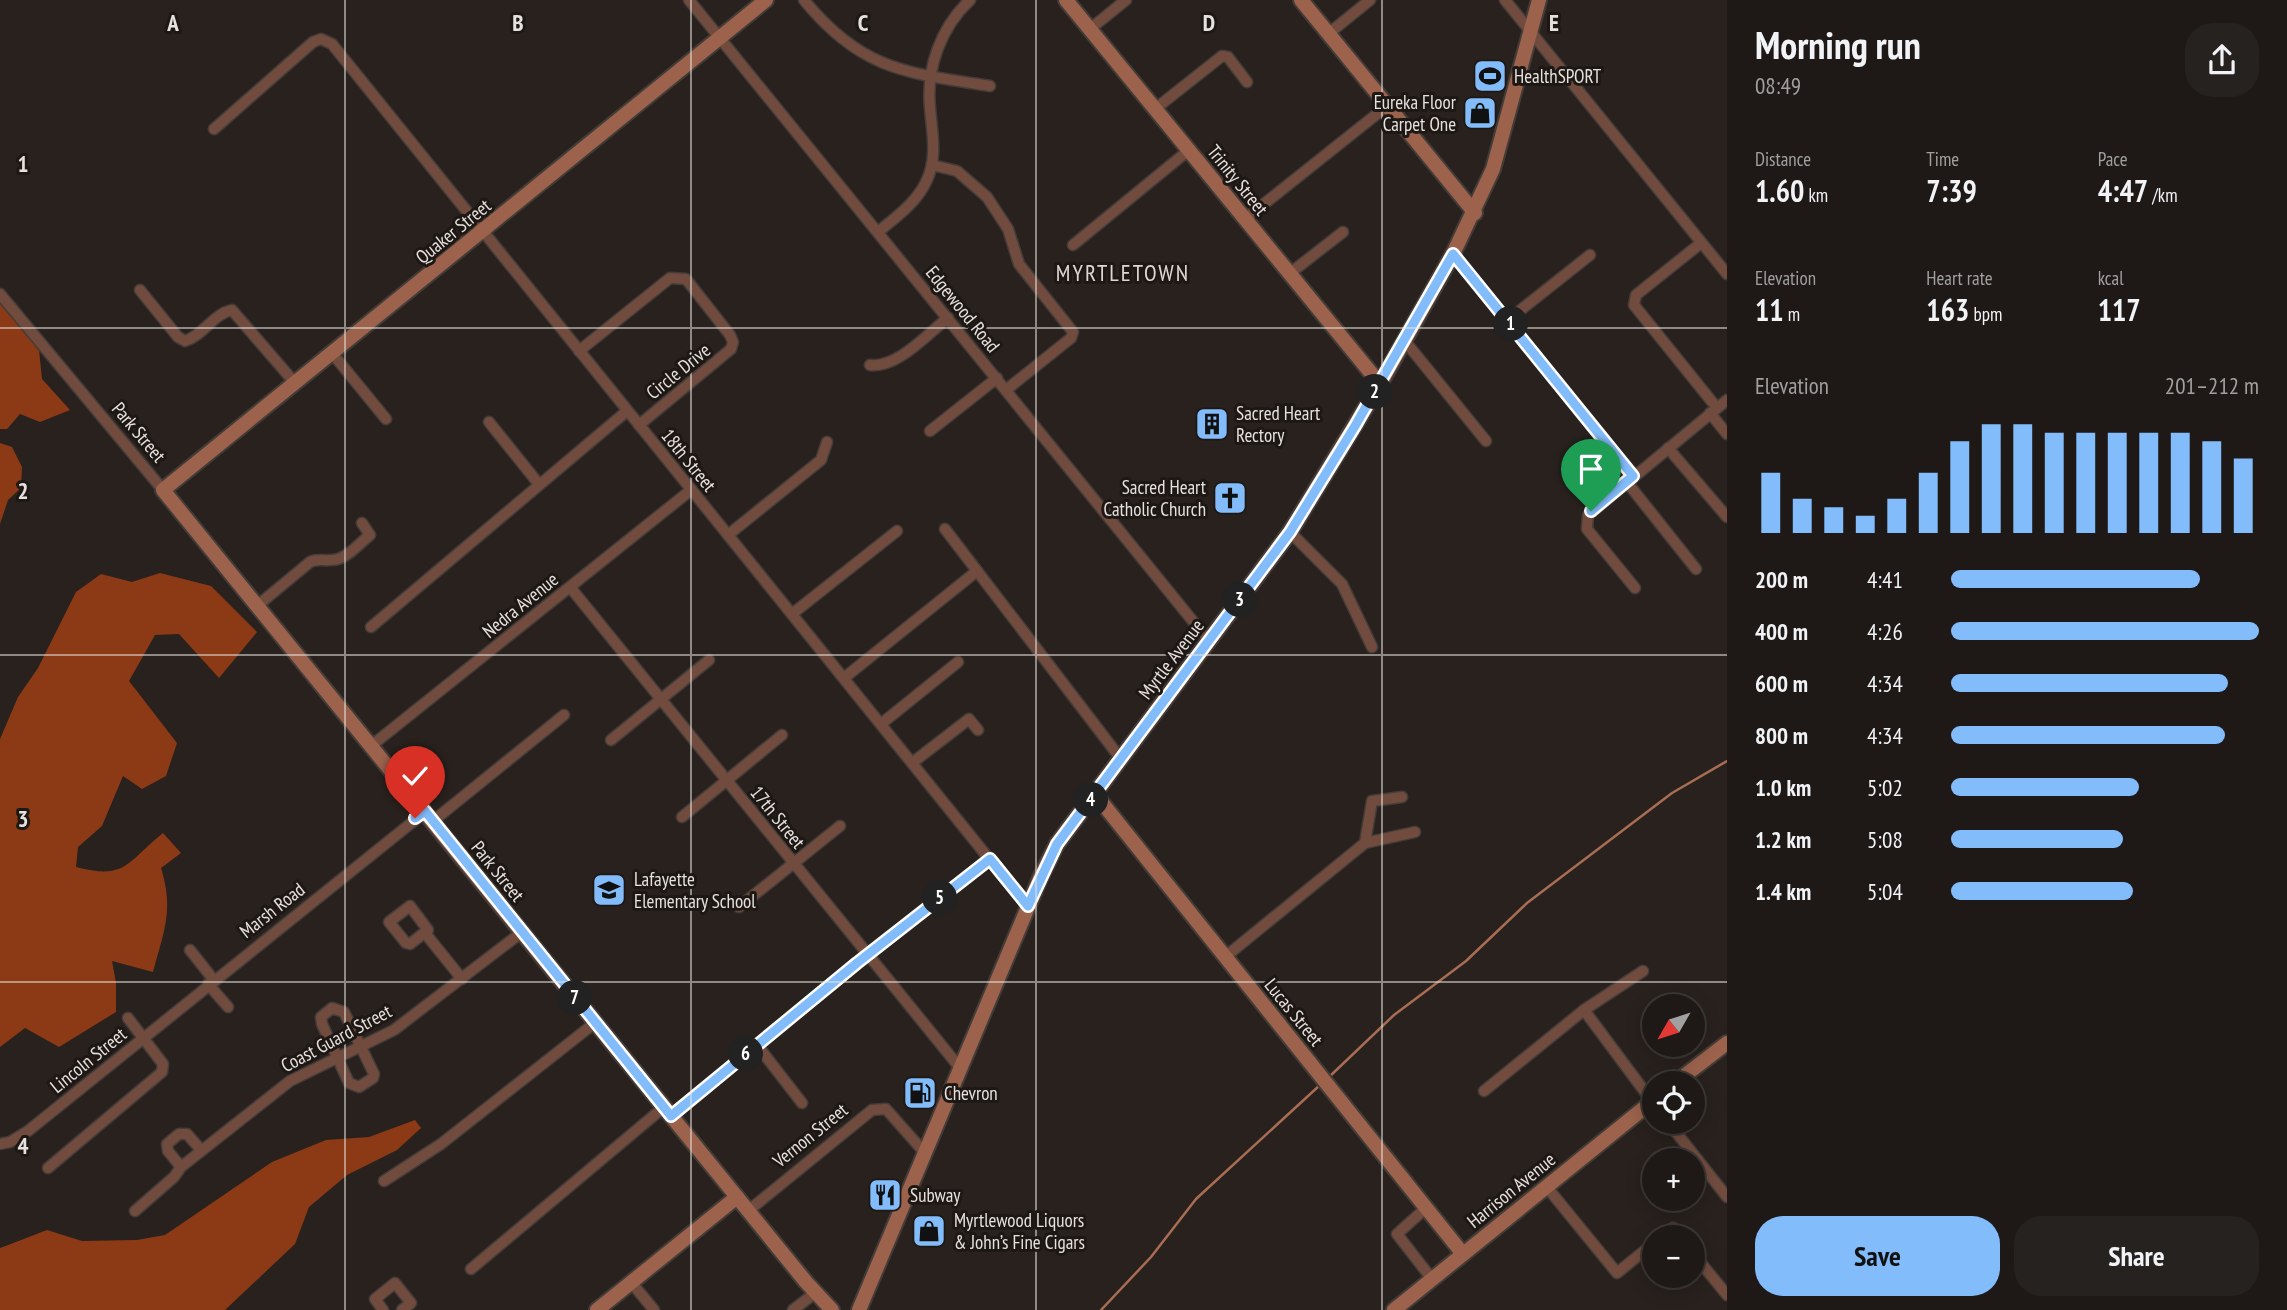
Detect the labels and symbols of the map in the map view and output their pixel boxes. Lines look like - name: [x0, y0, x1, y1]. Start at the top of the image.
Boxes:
- text: A: [166, 8, 179, 37]
- text: B: [512, 8, 524, 37]
- text: C: [858, 8, 869, 37]
- text: D: [1203, 8, 1215, 37]
- text: E: [1549, 8, 1559, 37]
- sports icon: HealthSPORT: [1471, 57, 1509, 95]
- place label: HealthSPORT: [1514, 64, 1602, 88]
- place label: Eureka Floor Carpet One: [1374, 90, 1457, 136]
- shop icon: Eureka Floor Carpet One: [1461, 94, 1499, 132]
- street label: Trinity Street: [1202, 140, 1274, 221]
- text: 1: [18, 149, 29, 178]
- street label: Quaker Street: [411, 193, 496, 269]
- district label: MYRTLETOWN: [1056, 258, 1190, 287]
- street label: Edgewood Road: [921, 261, 1005, 357]
- pin: 1: [1494, 306, 1528, 342]
- street label: Circle Drive: [641, 338, 715, 404]
- pin: 2: [1358, 374, 1392, 410]
- street label: Park Street: [107, 397, 172, 468]
- place label: Sacred Heart Rectory: [1236, 401, 1321, 447]
- building icon: Sacred Heart Rectory: [1193, 405, 1231, 443]
- street label: 18th Street: [656, 424, 722, 497]
- pin: [1561, 439, 1621, 511]
- place label: Sacred Heart Catholic Church: [1104, 475, 1207, 521]
- text: 2: [18, 476, 29, 505]
- church icon: Sacred Heart Catholic Church: [1211, 479, 1249, 517]
- street label: Nedra Avenue: [477, 567, 563, 643]
- pin: 3: [1222, 582, 1258, 618]
- street label: Myrtle Avenue: [1133, 614, 1209, 704]
- pin: [385, 746, 445, 818]
- street label: 17th Street: [745, 781, 811, 854]
- pin: 4: [1074, 782, 1108, 818]
- text: 3: [18, 804, 29, 833]
- street label: Park Street: [466, 836, 530, 907]
- place label: Lafayette Elementary School: [634, 867, 756, 913]
- school or university icon: Lafayette Elementary School: [590, 871, 628, 909]
- street label: Marsh Road: [235, 877, 309, 943]
- pin: 5: [922, 880, 958, 916]
- street label: Lucas Street: [1259, 973, 1329, 1051]
- pin: 7: [558, 981, 592, 1016]
- north arrow: [1642, 994, 1704, 1057]
- street label: Coast Guard Street: [277, 998, 396, 1077]
- street label: Lincoln Street: [45, 1022, 132, 1098]
- pin: 6: [728, 1036, 764, 1072]
- fuel station icon: Chevron: [901, 1074, 939, 1112]
- place label: Chevron: [944, 1081, 998, 1105]
- street label: Vernon Street: [767, 1097, 853, 1173]
- text: 4: [18, 1131, 29, 1160]
- street label: Harrison Avenue: [1462, 1147, 1560, 1233]
- restaurant icon: Subway: [866, 1176, 904, 1214]
- place label: Subway: [910, 1183, 961, 1207]
- place label: Myrtlewood Liquors & John’s Fine Cigars: [954, 1208, 1085, 1254]
- shop icon: Myrtlewood Liquors & John’s Fine Cigars: [910, 1212, 948, 1250]

